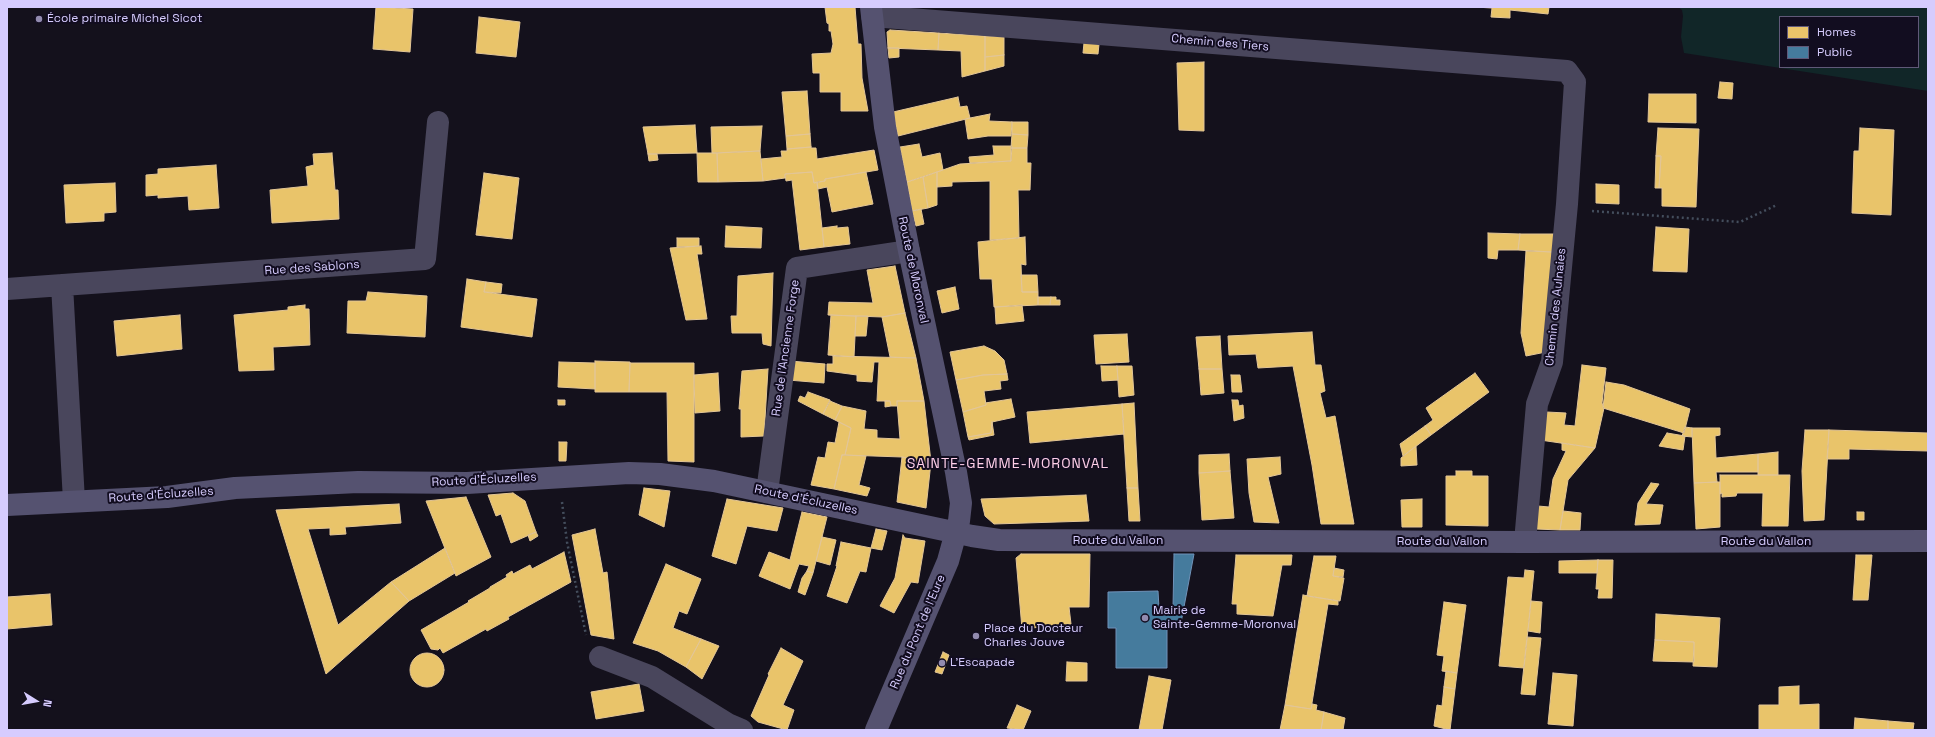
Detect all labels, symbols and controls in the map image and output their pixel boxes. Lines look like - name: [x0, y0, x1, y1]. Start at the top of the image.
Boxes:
- place label: École primaire Michel Sicot: [47, 12, 202, 26]
- marker: École primaire Michel Sicot: [34, 14, 44, 24]
- legend: [1779, 16, 1919, 68]
- text: Homes: [1817, 24, 1856, 40]
- street label: Chemin des Tiers: [1171, 32, 1269, 54]
- text: Public: [1817, 44, 1852, 60]
- street label: Route de Moronval: [895, 215, 931, 325]
- street label: Chemin des Aulnaies: [1543, 247, 1569, 367]
- street label: Rue des Sablons: [264, 257, 360, 279]
- street label: Rue de l'Ancienne Forge: [769, 279, 803, 417]
- district label: SAINTE-GEMME-MORONVAL: [907, 456, 1109, 472]
- street label: Route d'Écluzelles: [431, 470, 537, 490]
- street label: Route d'Écluzelles: [753, 482, 859, 518]
- street label: Route d'Écluzelles: [108, 484, 214, 506]
- street label: Route du Vallon: [1073, 534, 1163, 548]
- street label: Route du Vallon: [1397, 535, 1487, 549]
- street label: Route du Vallon: [1721, 535, 1811, 549]
- street label: Rue du Pont de l'Eure: [887, 573, 949, 691]
- place label: Mairie de Sainte-Gemme-Moronval: [1153, 604, 1296, 632]
- marker: Mairie de Sainte-Gemme-Moronval: [1140, 613, 1150, 623]
- place label: Place du Docteur Charles Jouve: [984, 622, 1083, 650]
- marker: Place du Docteur Charles Jouve: [971, 631, 981, 641]
- place label: L'Escapade: [950, 656, 1015, 670]
- marker: L'Escapade: [937, 658, 947, 668]
- north arrow: [16, 681, 56, 721]
- text: N: [40, 698, 55, 708]

